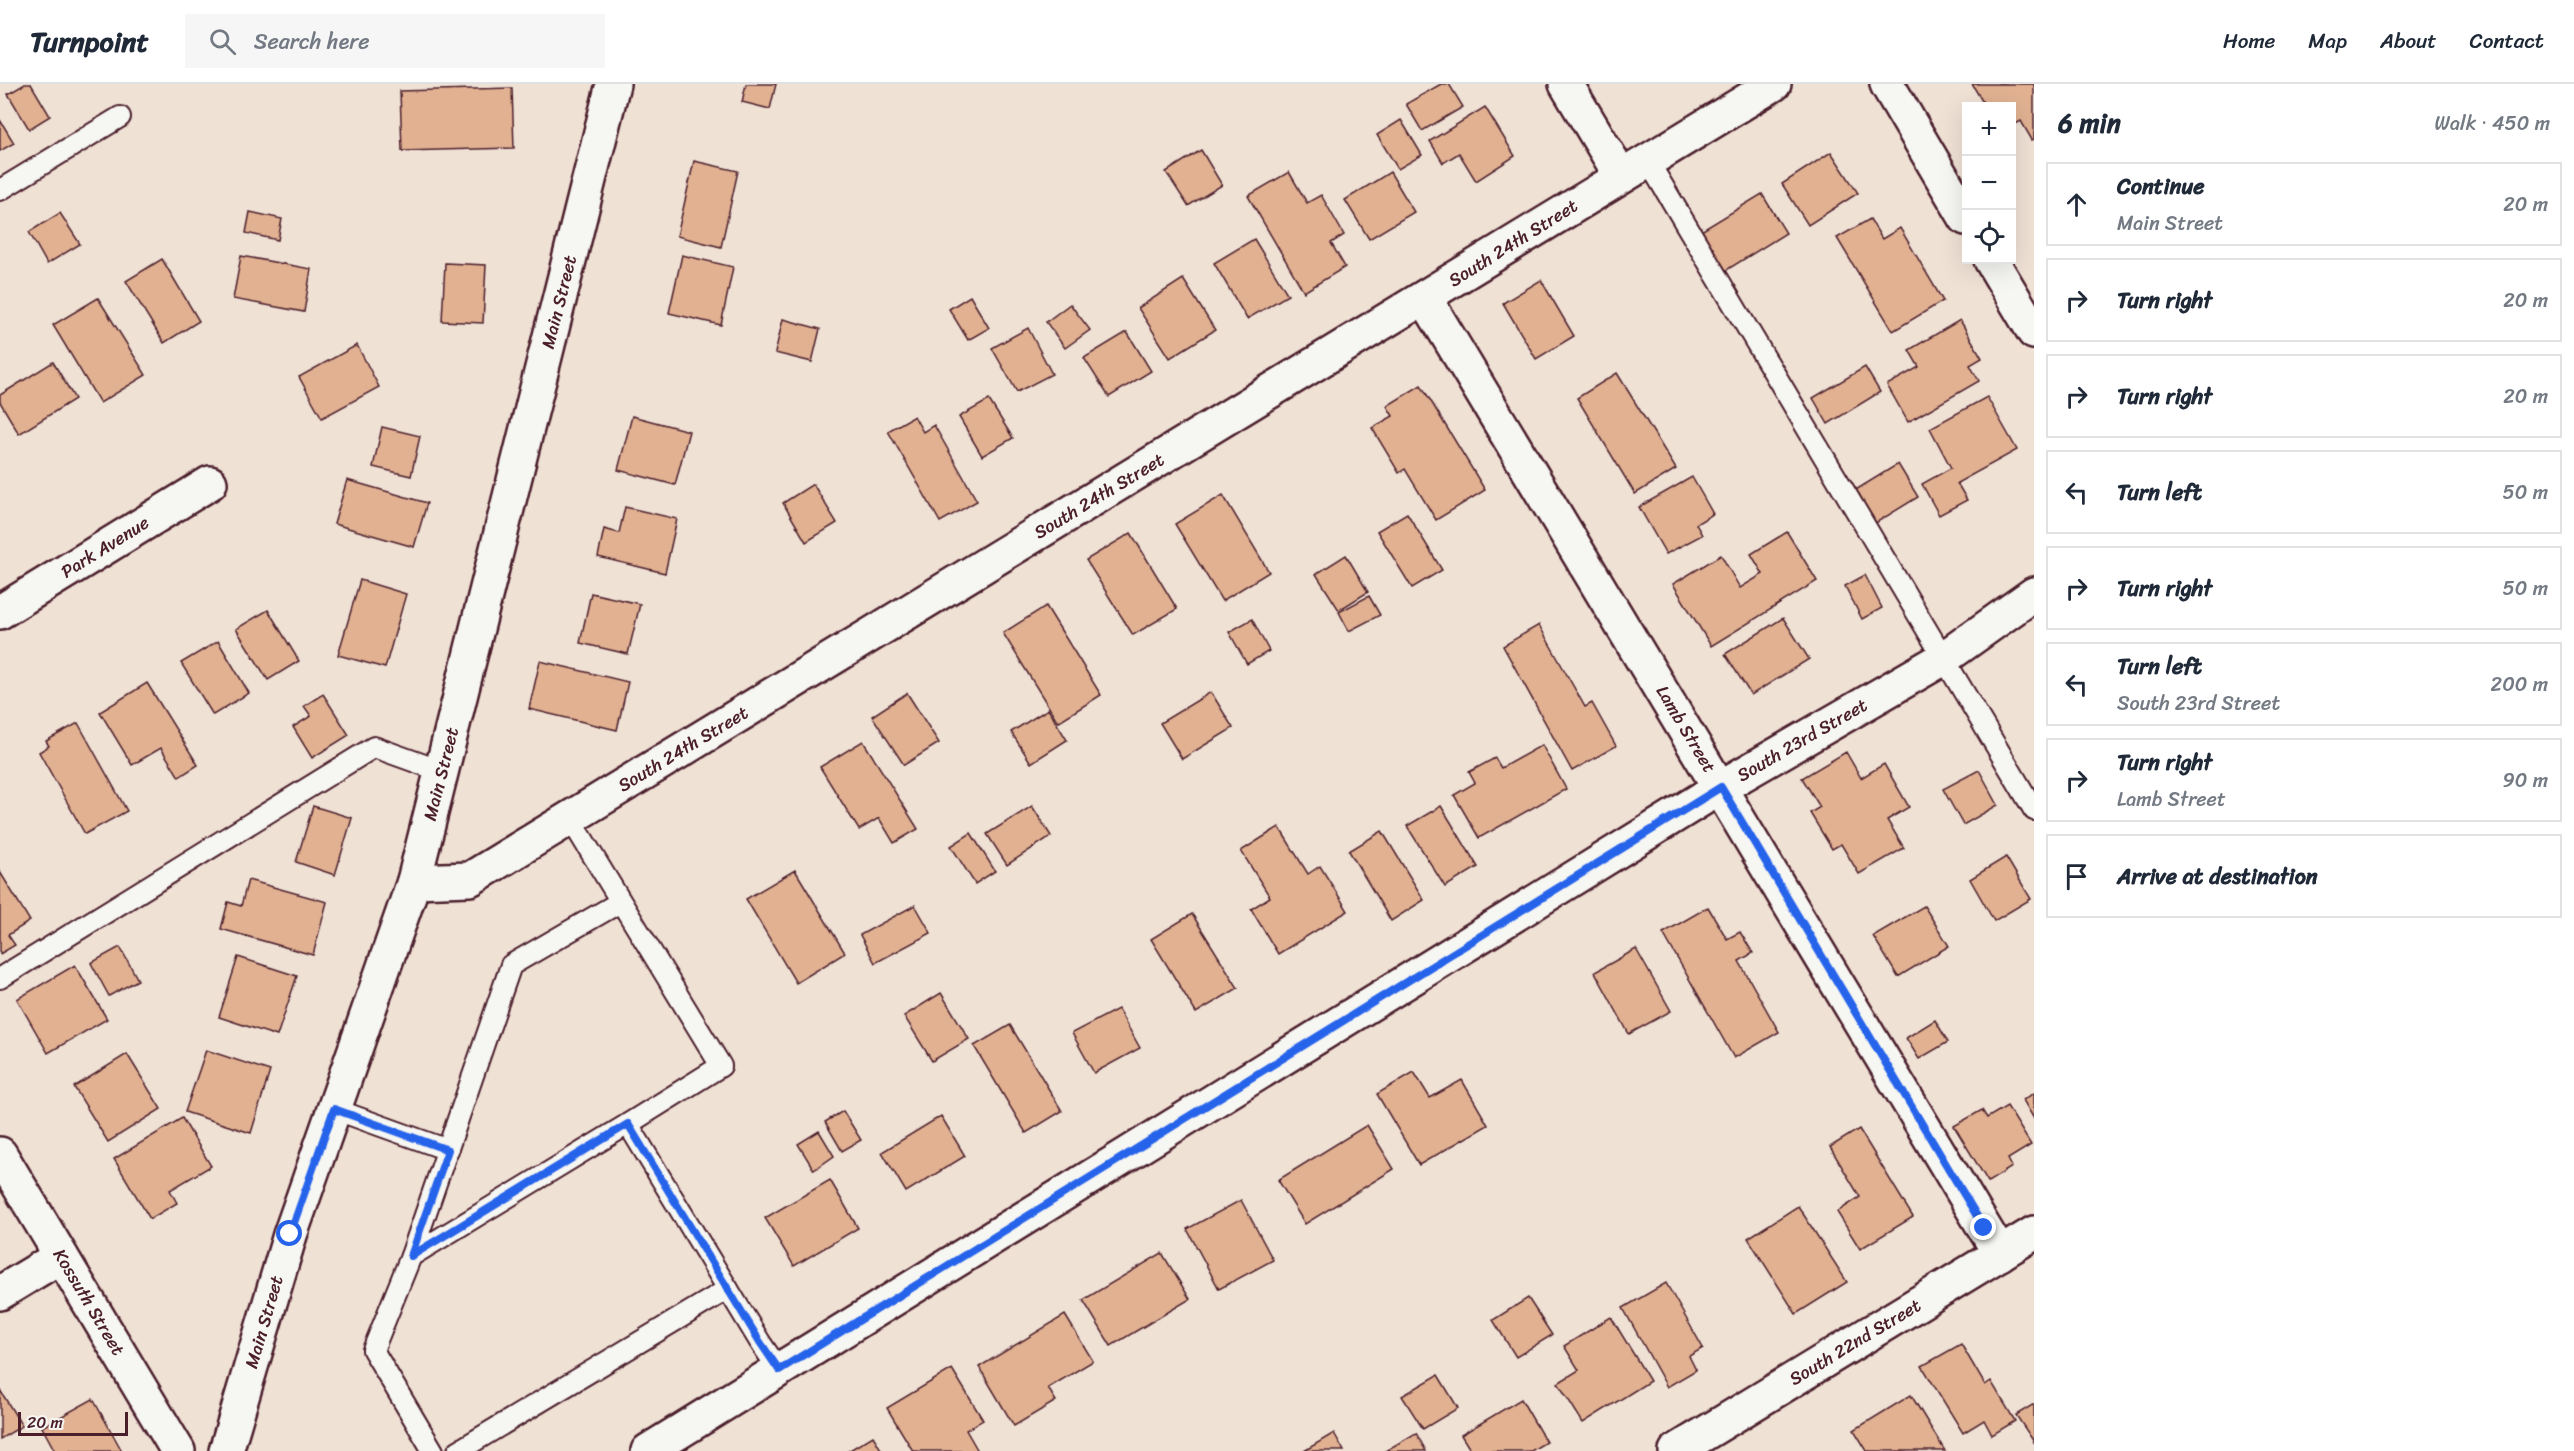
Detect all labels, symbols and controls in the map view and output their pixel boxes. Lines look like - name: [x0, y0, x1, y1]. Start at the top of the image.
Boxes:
- search box: [185, 14, 605, 68]
- text: Turnpoint: [30, 17, 149, 66]
- text: Search here: [254, 22, 370, 61]
- text: Home: [2223, 22, 2275, 60]
- text: Map: [2308, 22, 2347, 60]
- text: About: [2380, 22, 2437, 60]
- text: Contact: [2470, 22, 2544, 60]
- icon: search: [206, 25, 239, 58]
- text: 6 min: [2058, 100, 2121, 146]
- map controls: [1962, 102, 2016, 264]
- button: +: [1962, 102, 2016, 156]
- text: Walk · 450 m: [2435, 106, 2550, 141]
- button: −: [1962, 156, 2016, 210]
- text: Continue: [2117, 167, 2205, 206]
- text: 20 m: [2503, 187, 2548, 222]
- icon: ahead: [2060, 188, 2093, 221]
- street label: South 24th Street: [1442, 190, 1584, 296]
- text: Main Street: [2117, 206, 2223, 241]
- button: locate: [1962, 210, 2016, 264]
- street label: Main Street: [532, 252, 586, 352]
- text: Turn right: [2117, 281, 2212, 320]
- text: 20 m: [2503, 283, 2548, 318]
- icon: right: [2060, 284, 2093, 317]
- text: Turn right: [2117, 377, 2212, 416]
- text: 20 m: [2503, 379, 2548, 414]
- icon: right: [2060, 380, 2093, 413]
- street label: South 24th Street: [1027, 444, 1171, 548]
- text: Turn left: [2117, 473, 2202, 512]
- text: 50 m: [2503, 475, 2548, 510]
- icon: left: [2060, 476, 2093, 509]
- street label: Park Avenue: [54, 507, 156, 587]
- text: Turn right: [2117, 569, 2212, 608]
- text: 50 m: [2503, 571, 2548, 606]
- icon: right: [2060, 572, 2093, 605]
- text: Turn left: [2117, 647, 2202, 686]
- text: 200 m: [2491, 667, 2548, 702]
- icon: left: [2060, 668, 2093, 701]
- street label: Lamb Street: [1647, 679, 1725, 779]
- text: South 23rd Street: [2117, 686, 2280, 721]
- street label: South 23rd Street: [1730, 689, 1874, 791]
- street label: South 24th Street: [611, 697, 755, 801]
- street label: Main Street: [414, 724, 468, 824]
- text: Turn right: [2117, 743, 2212, 782]
- text: 90 m: [2503, 763, 2548, 798]
- icon: right: [2060, 764, 2093, 797]
- text: Lamb Street: [2117, 782, 2226, 817]
- text: Arrive at destination: [2117, 857, 2318, 896]
- icon: arrive: [2060, 860, 2093, 893]
- route end: [1970, 1214, 1996, 1240]
- route start: [276, 1220, 302, 1246]
- street label: Kossuth Street: [44, 1242, 134, 1362]
- street label: Main Street: [235, 1272, 293, 1372]
- street label: South 22nd Street: [1783, 1290, 1928, 1394]
- text: 20 m: [27, 1408, 63, 1437]
- scale bar: [18, 1409, 128, 1436]

